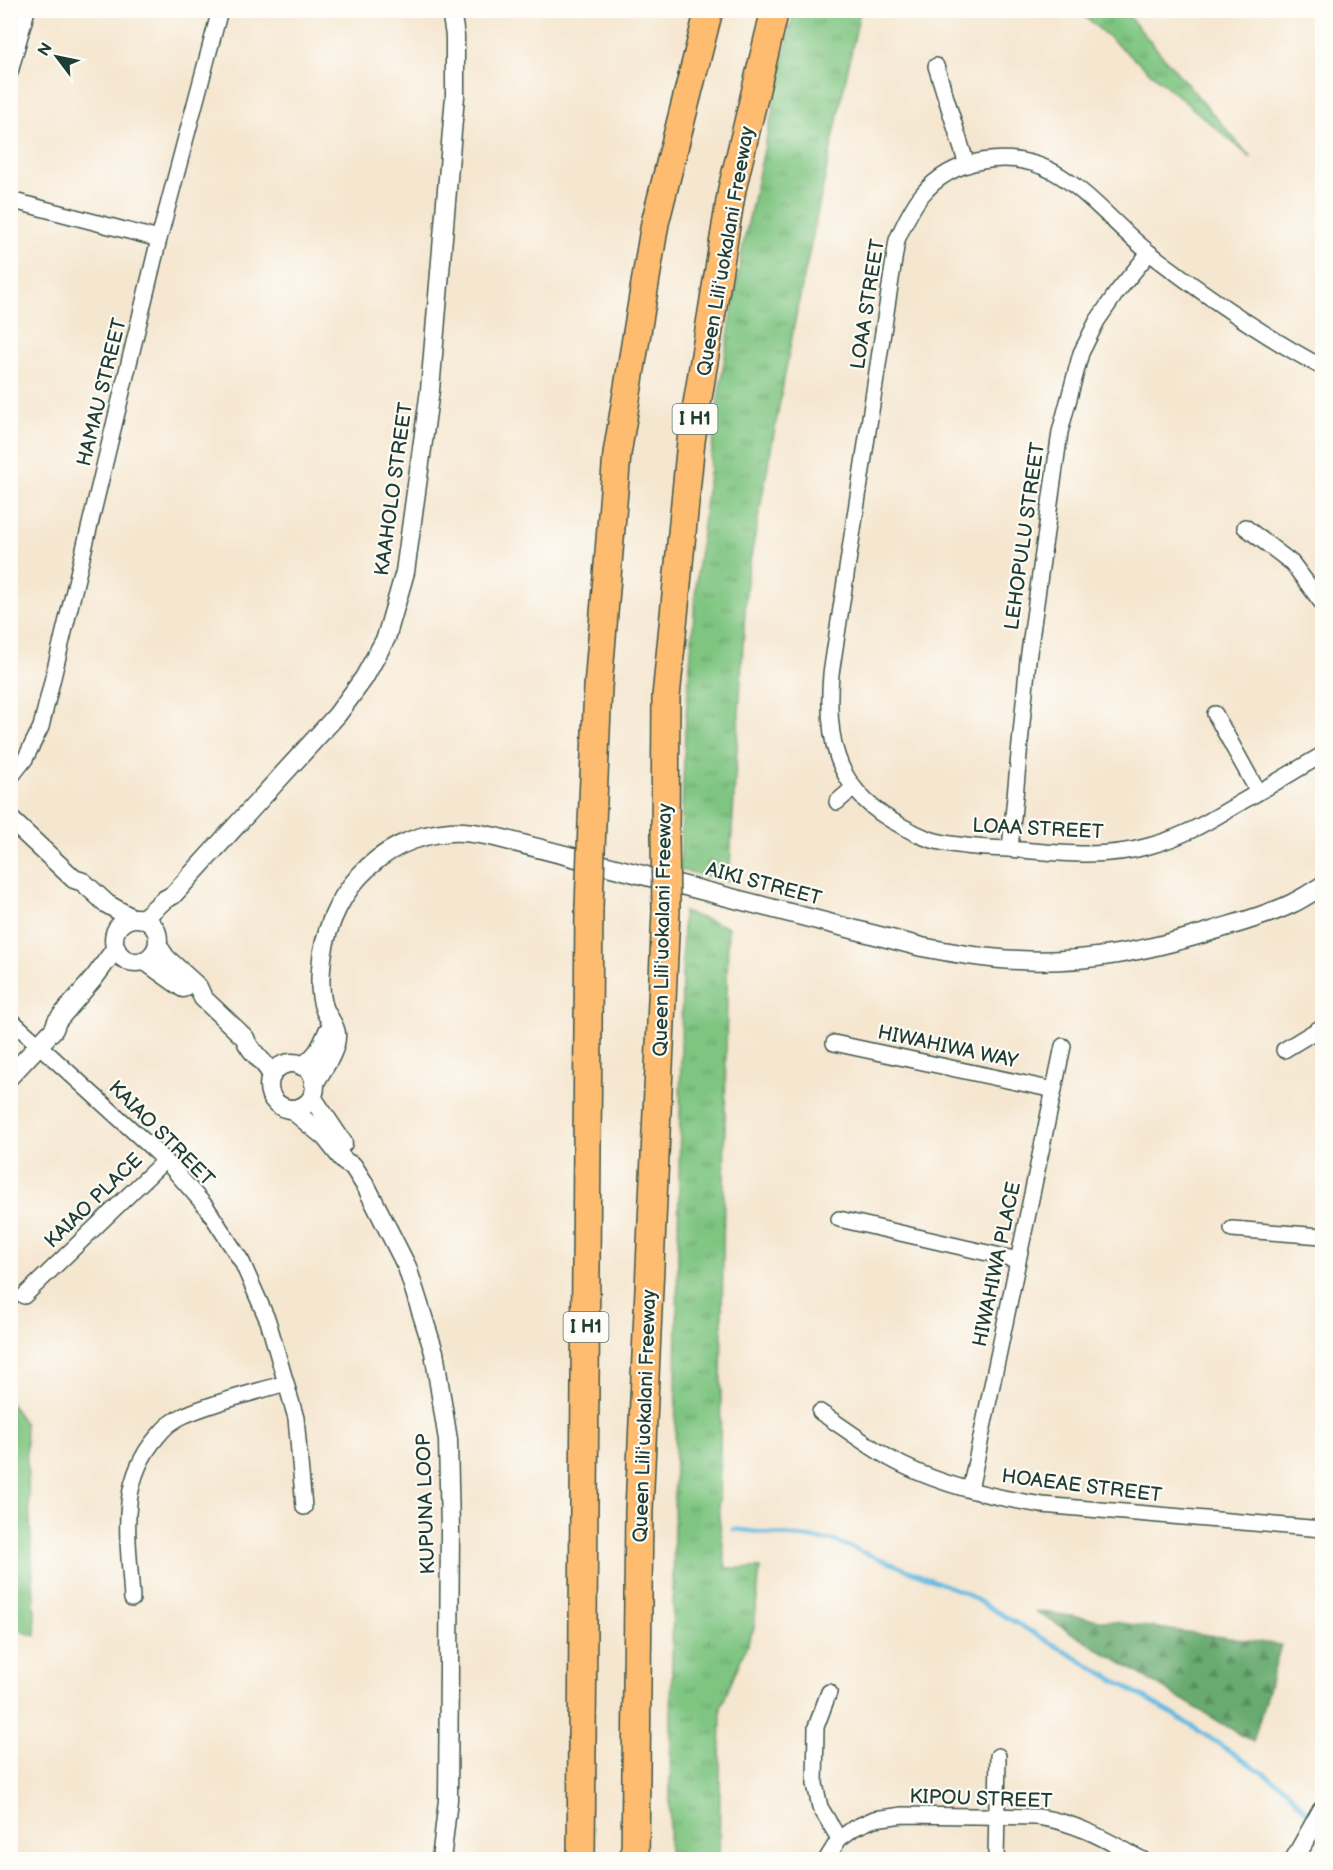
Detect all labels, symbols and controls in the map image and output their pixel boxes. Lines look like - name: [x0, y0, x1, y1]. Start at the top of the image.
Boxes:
- north arrow: [27, 27, 87, 87]
- text: N: [34, 40, 57, 60]
- street label: Queen Liliʻuokalani Freeway: [692, 124, 760, 378]
- street label: LOAA STREET: [846, 237, 890, 371]
- street label: HAMAU STREET: [72, 316, 132, 469]
- street label: KAAHOLO STREET: [370, 401, 418, 577]
- road number: I H1: [672, 404, 718, 434]
- street label: LEHOPULU STREET: [1000, 441, 1050, 632]
- street label: Queen Liliʻuokalani Freeway: [649, 803, 677, 1057]
- street label: LOAA STREET: [972, 814, 1104, 844]
- street label: AIKI STREET: [703, 857, 824, 911]
- street label: HIWAHIWA WAY: [875, 1020, 1020, 1074]
- street label: KAIAO STREET: [103, 1076, 219, 1192]
- street label: KAIAO PLACE: [40, 1148, 148, 1253]
- street label: HIWAHIWA PLACE: [968, 1180, 1026, 1349]
- street label: Queen Liliʻuokalani Freeway: [629, 1289, 661, 1543]
- road number: I H1: [564, 1312, 608, 1342]
- street label: KUPUNA LOOP: [412, 1433, 440, 1575]
- street label: HOAEAE STREET: [1000, 1464, 1163, 1508]
- street label: KIPOU STREET: [909, 1785, 1053, 1813]

